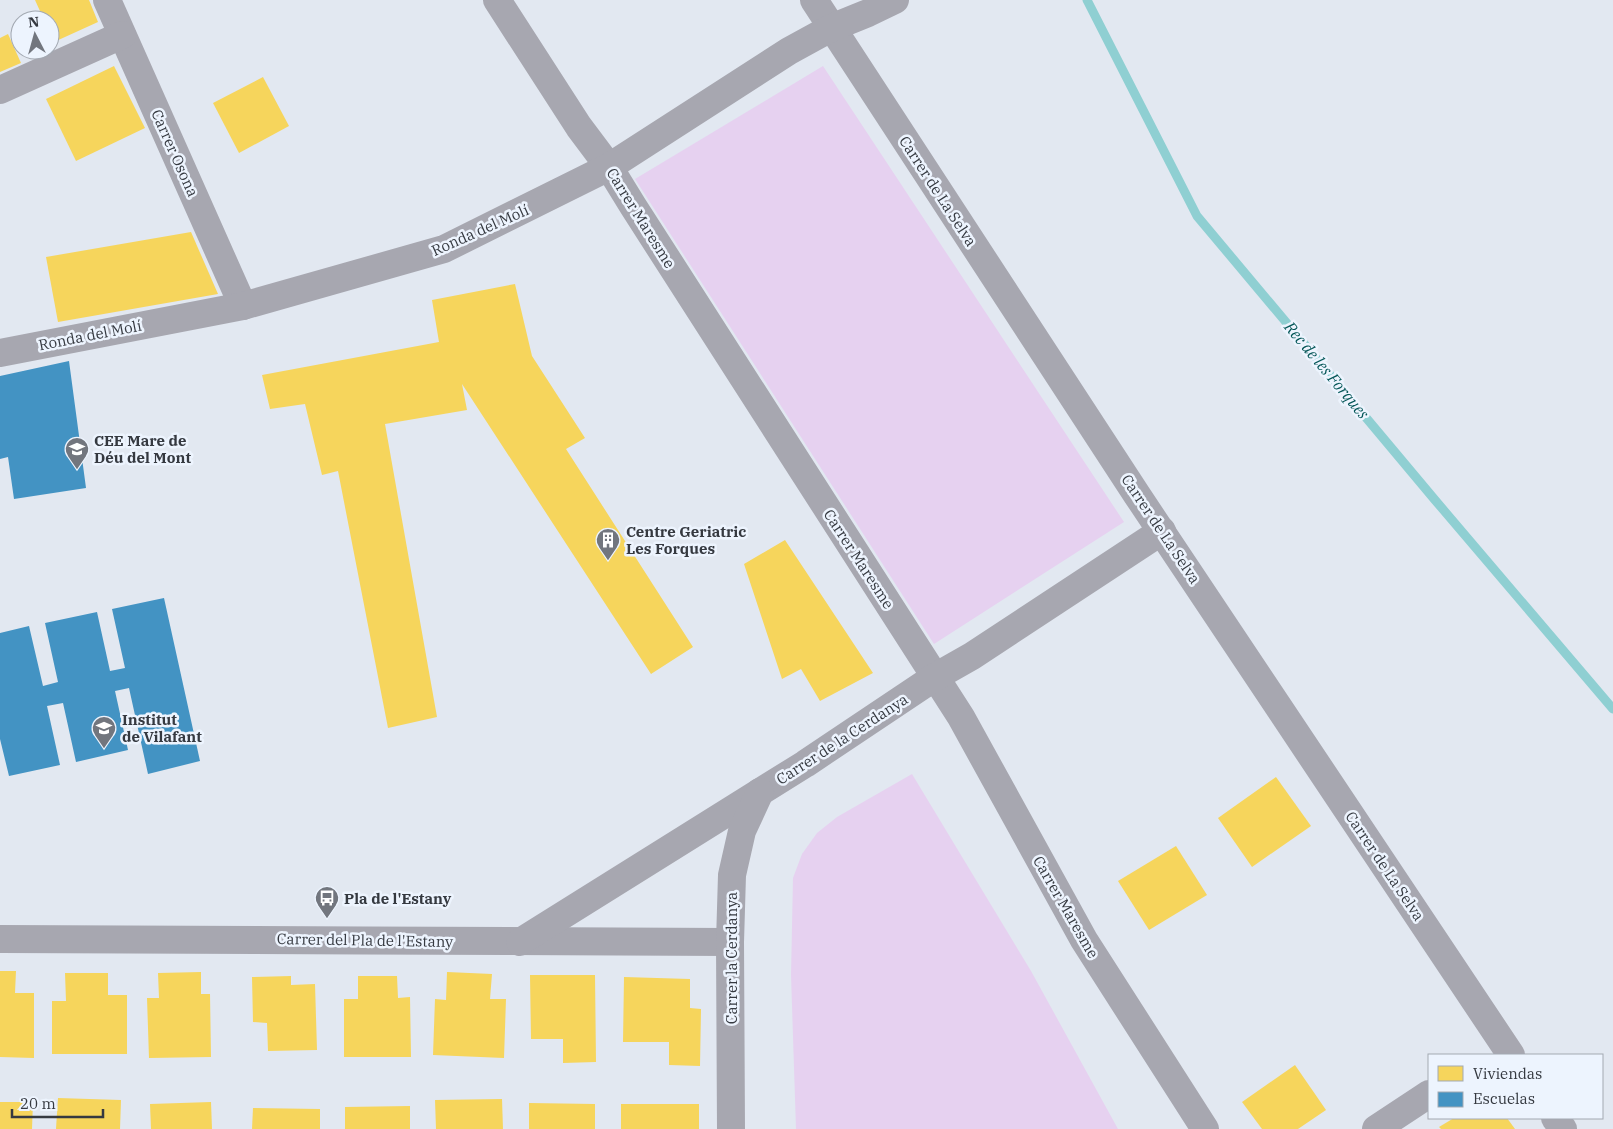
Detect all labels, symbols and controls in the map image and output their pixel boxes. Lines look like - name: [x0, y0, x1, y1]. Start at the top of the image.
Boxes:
- north arrow: [10, 10, 60, 60]
- text: N: [27, 13, 40, 32]
- street label: Carrer Osona: [147, 106, 203, 200]
- street label: Carrer de La Selva: [895, 132, 981, 250]
- street label: Carrer Maresme: [603, 164, 679, 272]
- street label: Ronda del Molí: [428, 200, 532, 260]
- street label: Ronda del Molí: [37, 316, 143, 354]
- water label: Rec de les Forques: [1280, 317, 1374, 423]
- place label: CEE Mare de Déu del Mont: [94, 431, 191, 467]
- school or university icon: CEE Mare de Déu del Mont: [64, 436, 90, 470]
- street label: Carrer de La Selva: [1117, 471, 1205, 587]
- street label: Carrer Maresme: [820, 506, 898, 612]
- place label: Centre Geriatric Les Forques: [626, 522, 746, 558]
- building icon: Centre Geriatric Les Forques: [595, 527, 621, 561]
- street label: Carrer de la Cerdanya: [773, 689, 911, 789]
- place label: Institut de Vilafant: [122, 710, 202, 746]
- school or university icon: Institut de Vilafant: [91, 715, 117, 749]
- street label: Carrer de La Selva: [1341, 808, 1429, 924]
- street label: Carrer Maresme: [1029, 853, 1103, 961]
- bus stop icon: Pla de l'Estany: [314, 885, 340, 919]
- place label: Pla de l'Estany: [344, 889, 452, 908]
- street label: Carrer la Cerdanya: [722, 892, 741, 1024]
- street label: Carrer del Pla de l'Estany: [277, 929, 453, 951]
- legend: [1428, 1054, 1603, 1119]
- text: Viviendas: [1473, 1064, 1542, 1083]
- scale bar: [12, 1086, 104, 1118]
- text: Escuelas: [1473, 1089, 1535, 1108]
- text: 20 m: [20, 1094, 56, 1113]

